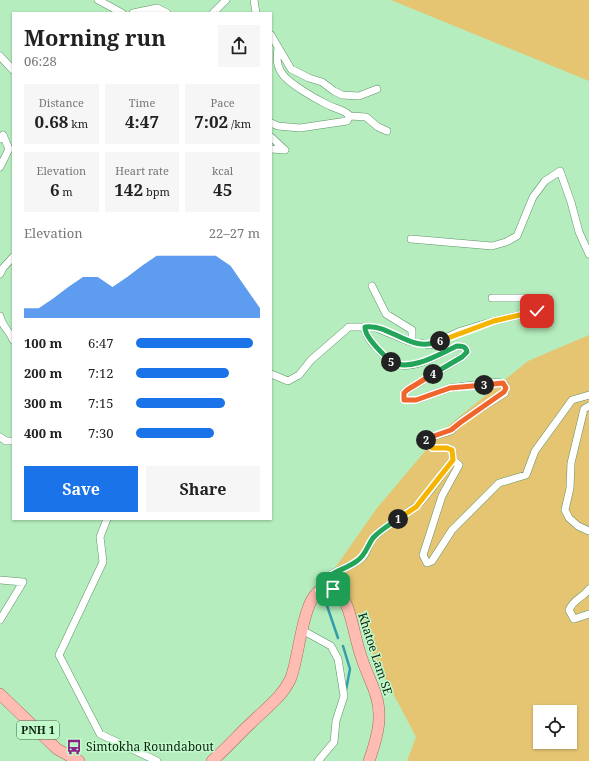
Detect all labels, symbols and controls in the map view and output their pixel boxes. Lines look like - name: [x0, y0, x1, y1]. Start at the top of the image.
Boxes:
- text: Morning run: [24, 22, 166, 52]
- button: share: [218, 25, 260, 67]
- text: 06:28: [24, 52, 57, 70]
- text: Distance: [39, 95, 84, 110]
- text: Time: [129, 95, 155, 110]
- text: Pace: [211, 95, 235, 110]
- text: 0.68: [35, 110, 68, 133]
- text: 4:47: [125, 110, 159, 133]
- text: 7:02: [194, 110, 228, 133]
- text: km: [68, 116, 88, 131]
- text: /km: [228, 116, 251, 131]
- text: Elevation: [37, 163, 86, 178]
- text: Heart rate: [115, 163, 169, 178]
- text: kcal: [212, 163, 233, 178]
- text: 6: [50, 178, 60, 201]
- text: 142: [114, 178, 143, 201]
- text: 45: [213, 178, 232, 201]
- text: m: [60, 184, 73, 199]
- text: bpm: [143, 184, 170, 199]
- text: Elevation: [24, 224, 83, 242]
- text: 22–27 m: [209, 224, 260, 242]
- pin: [520, 294, 554, 328]
- icon: check: [526, 300, 548, 322]
- pin: 6: [430, 331, 450, 351]
- text: 6: [437, 333, 443, 348]
- text: 100 m: [24, 334, 62, 352]
- text: 6:47: [88, 334, 114, 352]
- pin: 5: [381, 352, 401, 372]
- text: 5: [388, 354, 394, 369]
- text: 200 m: [24, 364, 62, 382]
- text: 7:12: [88, 364, 114, 382]
- pin: 4: [423, 364, 443, 384]
- text: 4: [430, 366, 436, 381]
- pin: 3: [474, 375, 494, 395]
- text: 3: [481, 377, 487, 392]
- text: 300 m: [24, 394, 62, 412]
- text: 7:15: [88, 394, 114, 412]
- text: 400 m: [24, 424, 62, 442]
- text: 7:30: [88, 424, 114, 442]
- pin: 2: [416, 430, 436, 450]
- text: 2: [423, 432, 429, 447]
- button: Save: [24, 466, 138, 512]
- button: Share: [146, 466, 260, 512]
- pin: 1: [388, 509, 408, 529]
- text: 1: [395, 511, 401, 526]
- pin: [316, 572, 350, 606]
- icon: arrive: [322, 578, 344, 600]
- street label: Khatoe Lam SE: [354, 610, 397, 697]
- map controls: [533, 705, 577, 749]
- button: locate: [533, 705, 577, 749]
- road number: PNH 1: [17, 721, 59, 739]
- bus stop icon: Simtokha Roundabout: [65, 738, 83, 756]
- place label: Simtokha Roundabout: [86, 738, 214, 755]

